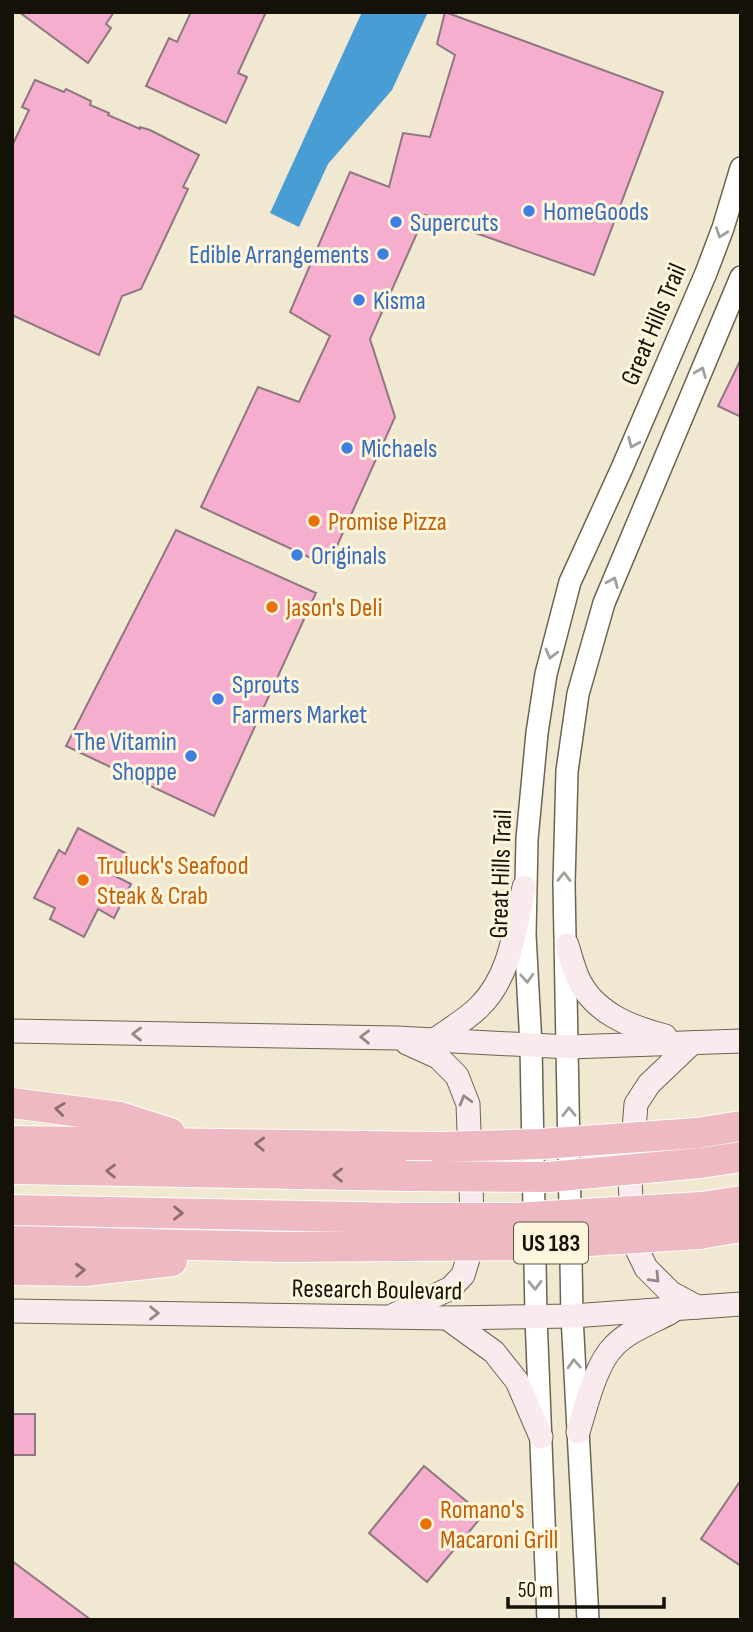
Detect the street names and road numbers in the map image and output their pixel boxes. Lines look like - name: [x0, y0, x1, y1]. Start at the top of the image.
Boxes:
- street label: Great Hills Trail: [615, 259, 694, 390]
- street label: Great Hills Trail: [484, 809, 519, 939]
- road number: US 183: [514, 1223, 588, 1264]
- street label: Research Boulevard: [291, 1274, 463, 1307]

